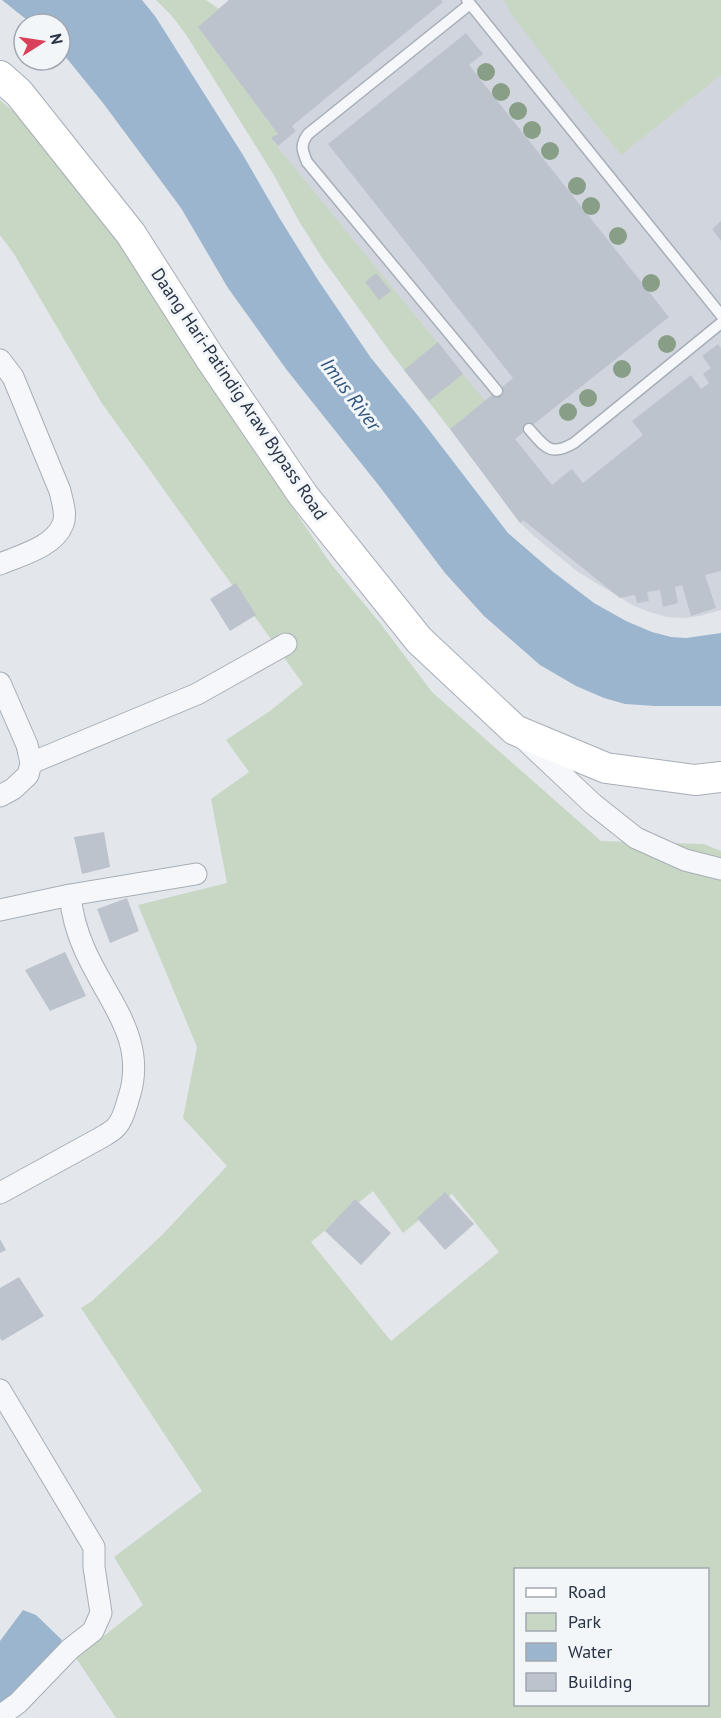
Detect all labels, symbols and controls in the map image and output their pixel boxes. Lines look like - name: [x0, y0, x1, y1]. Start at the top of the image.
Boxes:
- north arrow: [12, 12, 72, 72]
- text: N: [46, 32, 68, 46]
- street label: Daang Hari-Patindig Araw Bypass Road: [146, 263, 332, 524]
- water label: Imus River: [315, 352, 388, 437]
- legend: [514, 1568, 709, 1706]
- text: Road: [568, 1580, 606, 1603]
- text: Park: [568, 1610, 601, 1633]
- text: Water: [568, 1640, 612, 1663]
- text: Building: [568, 1670, 632, 1693]

